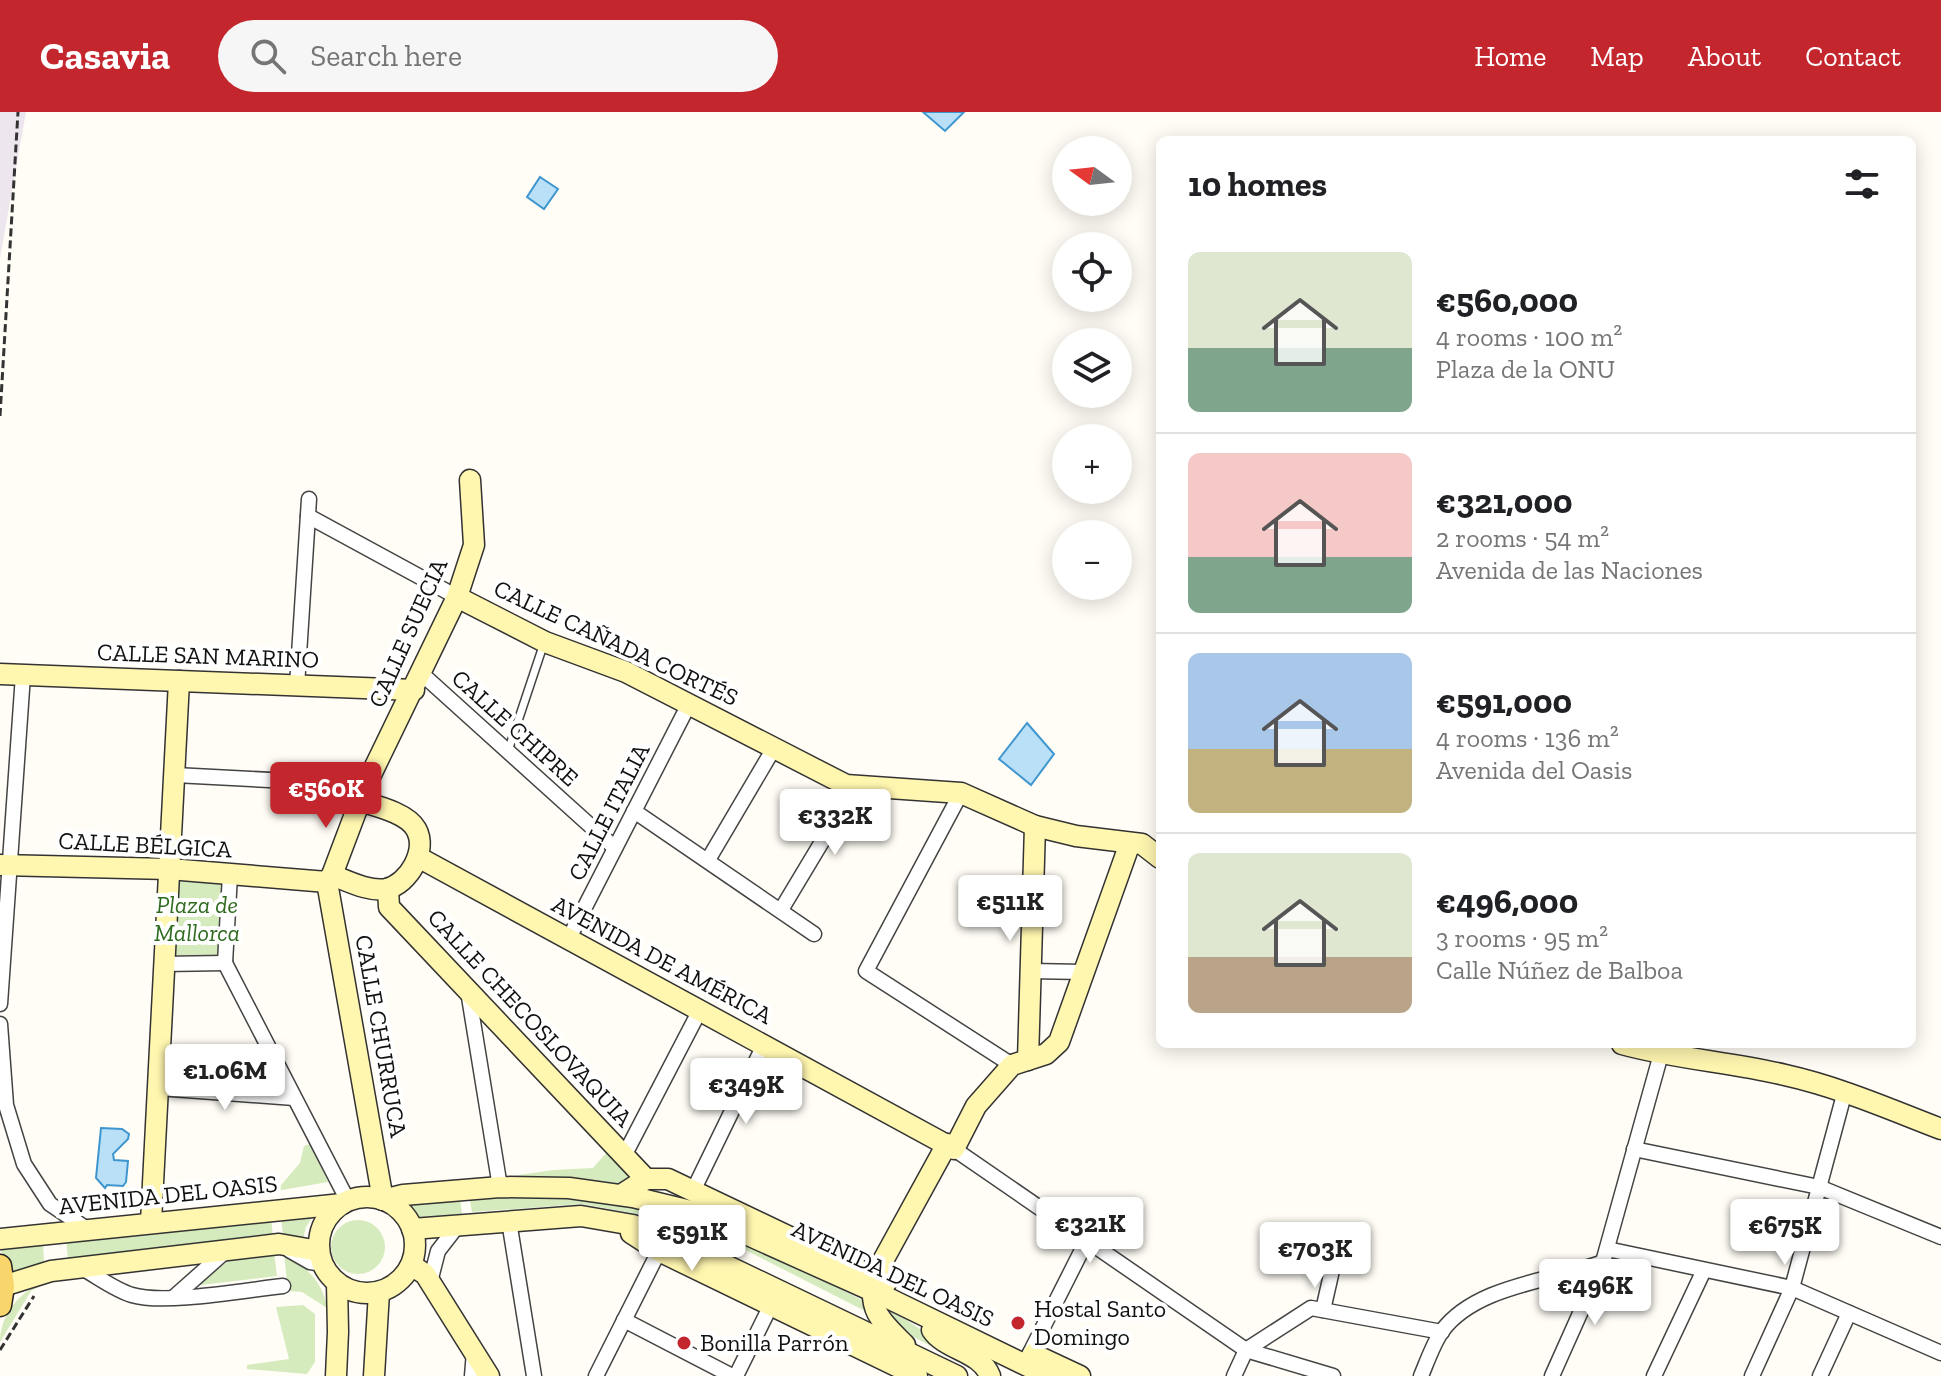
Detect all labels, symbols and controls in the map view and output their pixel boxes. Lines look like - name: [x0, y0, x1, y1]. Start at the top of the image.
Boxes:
- search box: [218, 20, 778, 92]
- text: Casavia: [40, 33, 170, 79]
- icon: search: [246, 34, 290, 78]
- text: Search here: [310, 38, 462, 74]
- text: Home: [1474, 40, 1546, 73]
- text: Map: [1590, 40, 1644, 73]
- text: About: [1688, 40, 1761, 73]
- text: Contact: [1805, 40, 1901, 73]
- north arrow: [1052, 136, 1132, 216]
- map controls: [1052, 136, 1132, 600]
- icon: filters: [1840, 162, 1884, 206]
- text: 10 homes: [1188, 164, 1327, 205]
- button: locate: [1052, 232, 1132, 312]
- text: €560,000: [1436, 280, 1578, 321]
- icon: home: [1252, 284, 1348, 380]
- text: 4 rooms · 100 m²: [1436, 321, 1622, 353]
- button: layers: [1052, 328, 1132, 408]
- text: Plaza de la ONU: [1436, 353, 1615, 385]
- button: +: [1052, 424, 1132, 504]
- text: €321,000: [1436, 481, 1573, 522]
- icon: home: [1252, 485, 1348, 581]
- button: −: [1052, 520, 1132, 600]
- text: 2 rooms · 54 m²: [1436, 522, 1609, 554]
- street label: CALLE SUECIA: [362, 554, 453, 712]
- text: Avenida de las Naciones: [1436, 554, 1703, 586]
- street label: CALLE CAÑADA CORTÉS: [489, 573, 743, 712]
- street label: CALLE SAN MARINO: [97, 637, 319, 674]
- street label: CALLE CHIPRE: [446, 663, 585, 792]
- text: €591,000: [1436, 681, 1572, 722]
- icon: home: [1252, 685, 1348, 781]
- text: 4 rooms · 136 m²: [1436, 722, 1619, 754]
- street label: CALLE ITALIA: [562, 738, 656, 885]
- text: Avenida del Oasis: [1436, 754, 1632, 786]
- pin: €560K: [270, 762, 382, 830]
- text: €560K: [288, 772, 364, 804]
- pin: €332K: [779, 789, 891, 857]
- text: €332K: [798, 799, 872, 831]
- street label: CALLE BÉLGICA: [58, 825, 233, 864]
- pin: €511K: [954, 875, 1066, 943]
- text: €496,000: [1436, 881, 1578, 922]
- text: €511K: [976, 885, 1044, 917]
- icon: home: [1252, 885, 1348, 981]
- street label: AVENIDA DE AMÉRICA: [547, 889, 778, 1030]
- park label: Plaza de Mallorca: [154, 890, 240, 947]
- street label: CALLE CHECOSLOVAQUIA: [422, 903, 639, 1133]
- text: 3 rooms · 95 m²: [1436, 922, 1608, 954]
- street label: CALLE CHURRUCA: [349, 932, 414, 1140]
- text: Calle Núñez de Balboa: [1436, 954, 1683, 986]
- pin: €1.06M: [160, 1044, 290, 1112]
- text: €1.06M: [183, 1054, 267, 1086]
- pin: €349K: [690, 1058, 802, 1126]
- text: €349K: [708, 1068, 784, 1100]
- street label: AVENIDA DEL OASIS: [57, 1169, 279, 1220]
- pin: €321K: [1034, 1197, 1146, 1265]
- pin: €675K: [1729, 1199, 1841, 1267]
- pin: €591K: [636, 1205, 748, 1273]
- text: €321K: [1054, 1207, 1126, 1239]
- text: €675K: [1748, 1209, 1822, 1241]
- street label: AVENIDA DEL OASIS: [787, 1214, 999, 1333]
- text: €591K: [657, 1215, 727, 1247]
- pin: €703K: [1259, 1222, 1371, 1290]
- text: €703K: [1278, 1232, 1352, 1264]
- pin: €496K: [1539, 1259, 1651, 1327]
- text: €496K: [1557, 1269, 1633, 1301]
- place label: Hostal Santo Domingo: [1034, 1294, 1166, 1351]
- marker: Hostal Santo Domingo: [1009, 1314, 1027, 1332]
- place label: Bonilla Parrón: [700, 1328, 849, 1357]
- marker: Bonilla Parrón: [675, 1334, 693, 1352]

